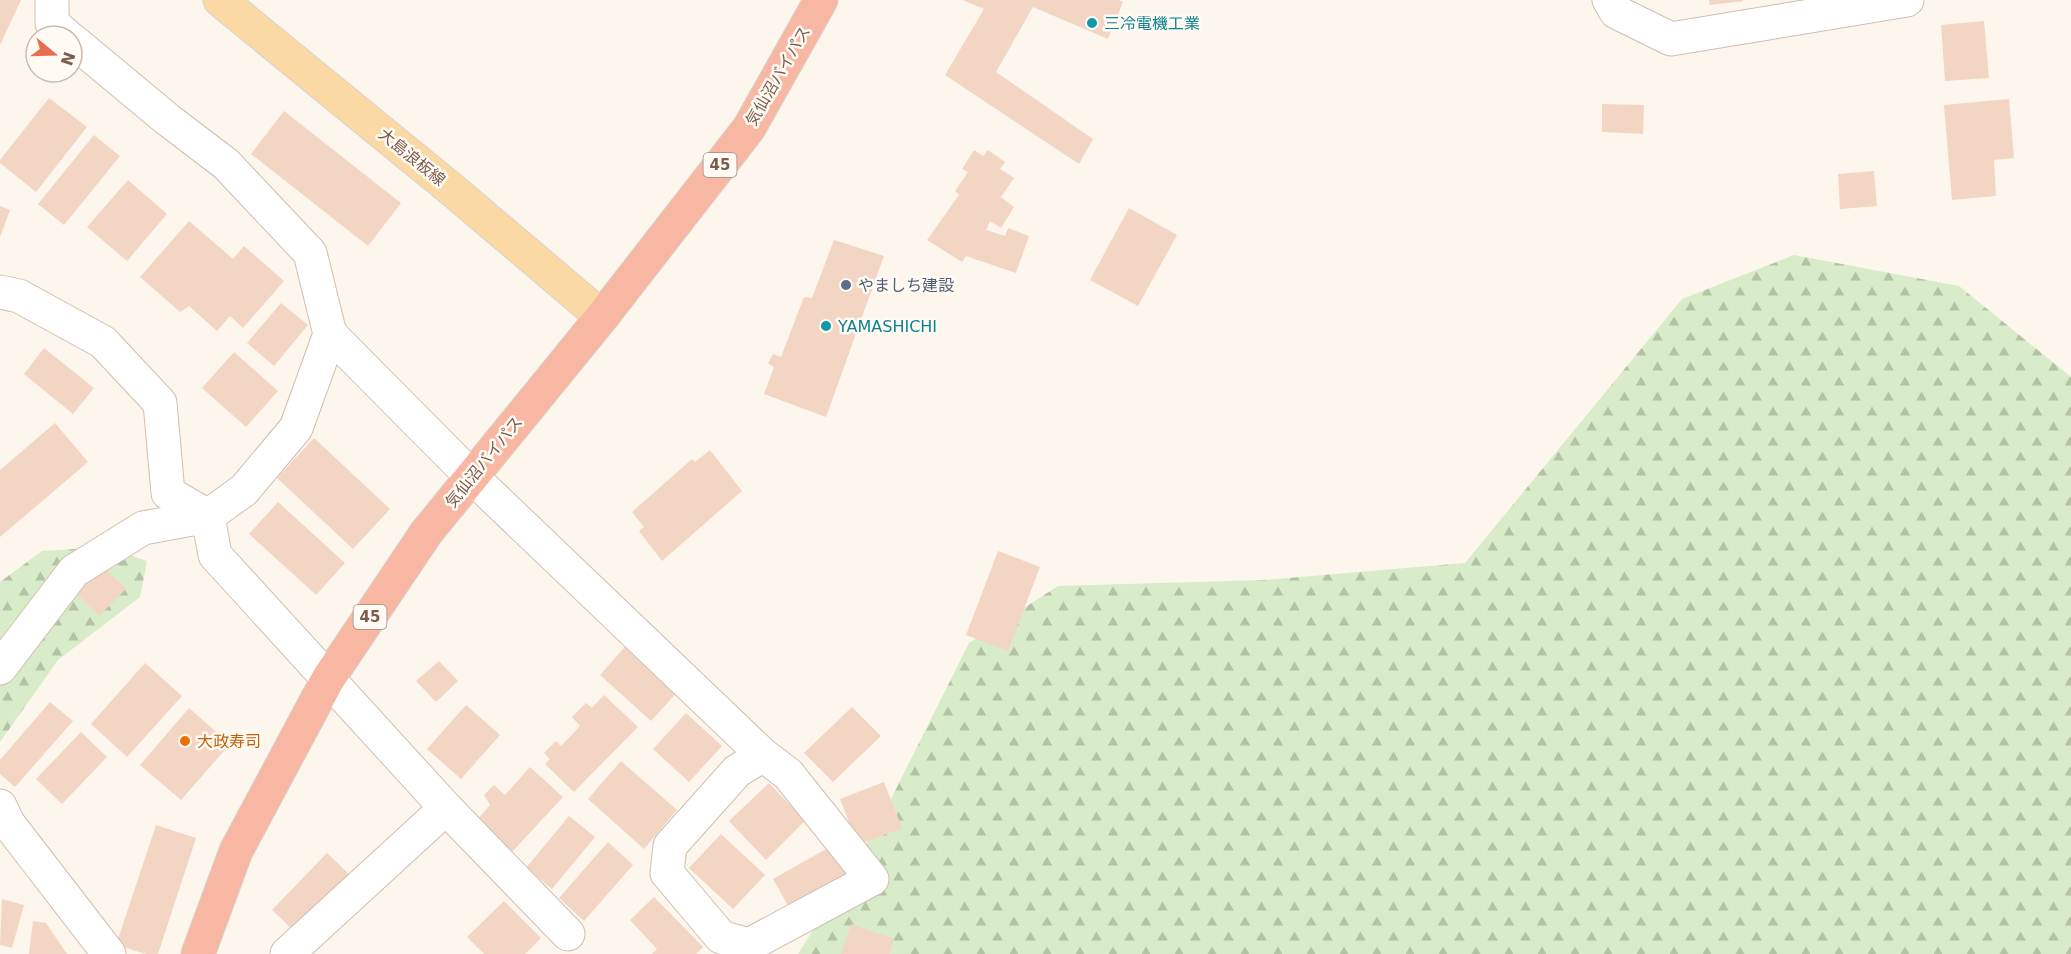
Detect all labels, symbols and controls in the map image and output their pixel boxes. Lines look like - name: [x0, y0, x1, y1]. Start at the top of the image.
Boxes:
- place label: 三冷電機工業: [1104, 14, 1200, 33]
- marker: 三冷電機工業: [1085, 16, 1099, 30]
- street label: 気仙沼バイパス: [742, 23, 814, 129]
- north arrow: [24, 24, 84, 84]
- text: N: [57, 49, 79, 68]
- street label: 大島浪板線: [375, 124, 449, 190]
- road number: 45: [704, 153, 736, 177]
- place label: やましち建設: [858, 276, 954, 295]
- marker: やましち建設: [839, 278, 853, 292]
- place label: YAMASHICHI: [837, 317, 937, 336]
- marker: YAMASHICHI: [819, 319, 833, 333]
- street label: 気仙沼バイパス: [441, 413, 527, 511]
- road number: 45: [354, 605, 386, 629]
- place label: 大政寿司: [197, 732, 261, 751]
- marker: 大政寿司: [178, 734, 192, 748]

